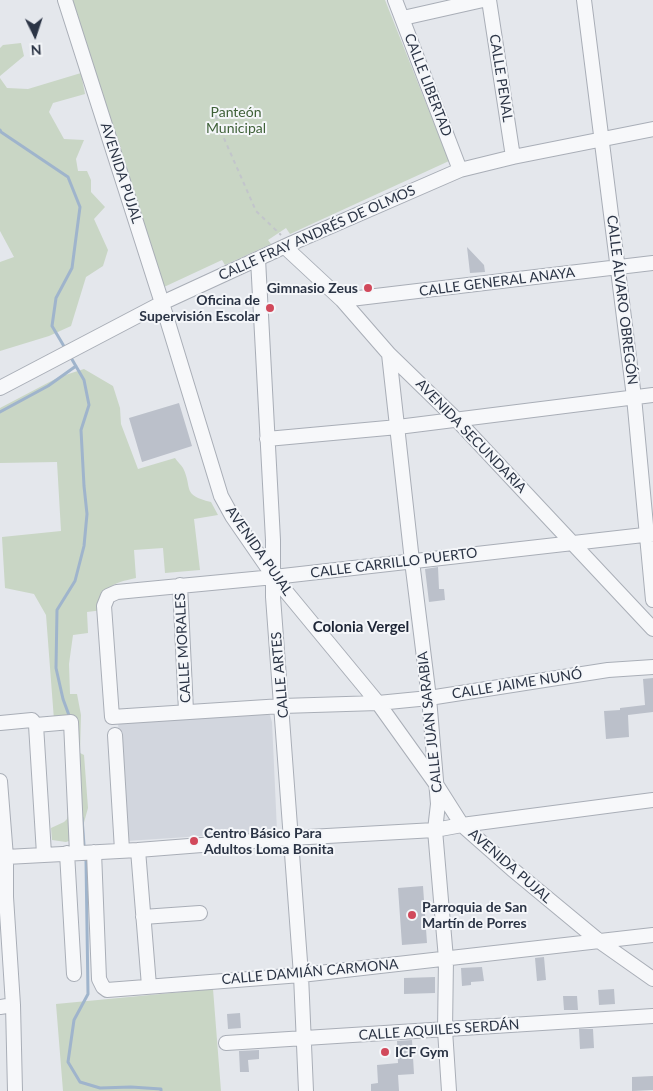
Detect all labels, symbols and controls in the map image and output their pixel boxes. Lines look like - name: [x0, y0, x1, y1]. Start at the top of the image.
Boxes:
- north arrow: [10, 10, 60, 60]
- street label: CALLE LIBERTAD: [401, 31, 455, 139]
- street label: CALLE PENAL: [486, 33, 516, 123]
- text: N: [30, 42, 42, 59]
- park label: Panteón Municipal: [206, 104, 266, 136]
- street label: AVENIDA PUJAL: [97, 120, 145, 226]
- street label: CALLE FRAY ANDRÉS DE OLMOS: [216, 182, 418, 284]
- street label: CALLE ÁLVARO OBREGÓN: [603, 214, 641, 386]
- street label: CALLE GENERAL ANAYA: [418, 264, 576, 300]
- place label: Gimnasio Zeus: [267, 280, 358, 296]
- marker: Gimnasio Zeus: [362, 282, 374, 294]
- place label: Oficina de Supervisión Escolar: [139, 292, 260, 324]
- marker: Oficina de Supervisión Escolar: [264, 302, 276, 314]
- street label: AVENIDA SECUNDARIA: [412, 375, 530, 497]
- street label: AVENIDA PUJAL: [222, 503, 296, 599]
- street label: CALLE CARRILLO PUERTO: [310, 544, 478, 582]
- street label: CALLE MORALES: [172, 593, 194, 703]
- district label: Colonia Vergel: [313, 618, 409, 636]
- street label: CALLE ARTES: [268, 631, 292, 719]
- street label: CALLE JUAN SARABIA: [414, 650, 446, 794]
- street label: CALLE JAIME NUNÓ: [451, 665, 583, 703]
- place label: Centro Básico Para Adultos Loma Bonita: [204, 825, 334, 858]
- street label: AVENIDA PUJAL: [465, 825, 555, 907]
- marker: Centro Básico Para Adultos Loma Bonita: [188, 835, 200, 847]
- place label: Parroquia de San Martín de Porres: [422, 899, 527, 932]
- marker: Parroquia de San Martín de Porres: [406, 909, 418, 921]
- street label: CALLE DAMIÁN CARMONA: [221, 956, 399, 988]
- street label: CALLE AQUILES SERDÁN: [358, 1016, 520, 1044]
- place label: ICF Gym: [395, 1044, 449, 1060]
- marker: ICF Gym: [379, 1046, 391, 1058]

